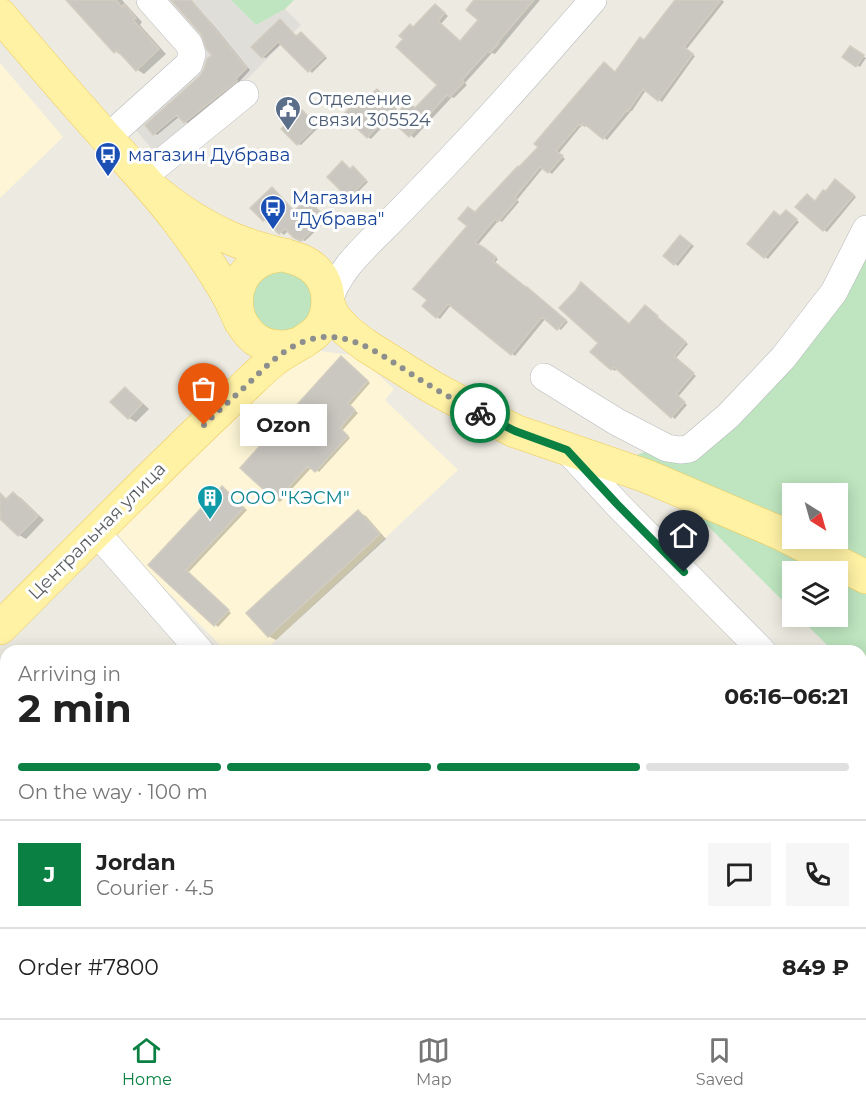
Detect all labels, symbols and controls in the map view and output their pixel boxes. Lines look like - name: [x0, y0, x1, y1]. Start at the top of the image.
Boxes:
- place label: Отделение связи 305524: [308, 88, 431, 131]
- public building icon: Отделение связи 305524: [273, 94, 303, 132]
- bus stop icon: магазин Дубрава: [93, 140, 123, 178]
- place label: магазин Дубрава: [128, 144, 290, 166]
- place label: Магазин "Дубрава": [292, 187, 384, 230]
- bus stop icon: Магазин "Дубрава": [258, 193, 288, 231]
- pin: [178, 363, 229, 425]
- icon: bag: [187, 372, 220, 405]
- courier: [450, 383, 510, 443]
- icon: bike: [464, 397, 497, 430]
- callout: Ozon: [240, 404, 327, 446]
- text: Ozon: [256, 413, 311, 437]
- street label: Центральная улица: [24, 458, 170, 604]
- building icon: ООО "КЭСМ": [195, 483, 225, 521]
- north arrow: [782, 483, 848, 549]
- map controls: [782, 483, 848, 627]
- place label: ООО "КЭСМ": [230, 487, 350, 509]
- pin: [658, 510, 709, 572]
- icon: home: [667, 519, 700, 552]
- button: layers: [782, 561, 848, 627]
- text: Arriving in: [18, 662, 121, 686]
- text: 06:16–06:21: [724, 683, 849, 710]
- text: 2 min: [18, 684, 132, 732]
- text: On the way · 100 m: [18, 780, 208, 804]
- button: chat: [708, 843, 771, 906]
- button: phone: [786, 843, 849, 906]
- text: Jordan: [96, 849, 176, 876]
- text: J: [44, 861, 55, 888]
- text: Courier · 4.5: [96, 876, 214, 900]
- text: Order #7800: [18, 954, 159, 981]
- text: 849 ₽: [782, 954, 849, 981]
- tab: Home: [122, 1034, 172, 1089]
- tab: Map: [416, 1034, 452, 1089]
- tab: Saved: [696, 1034, 744, 1089]

